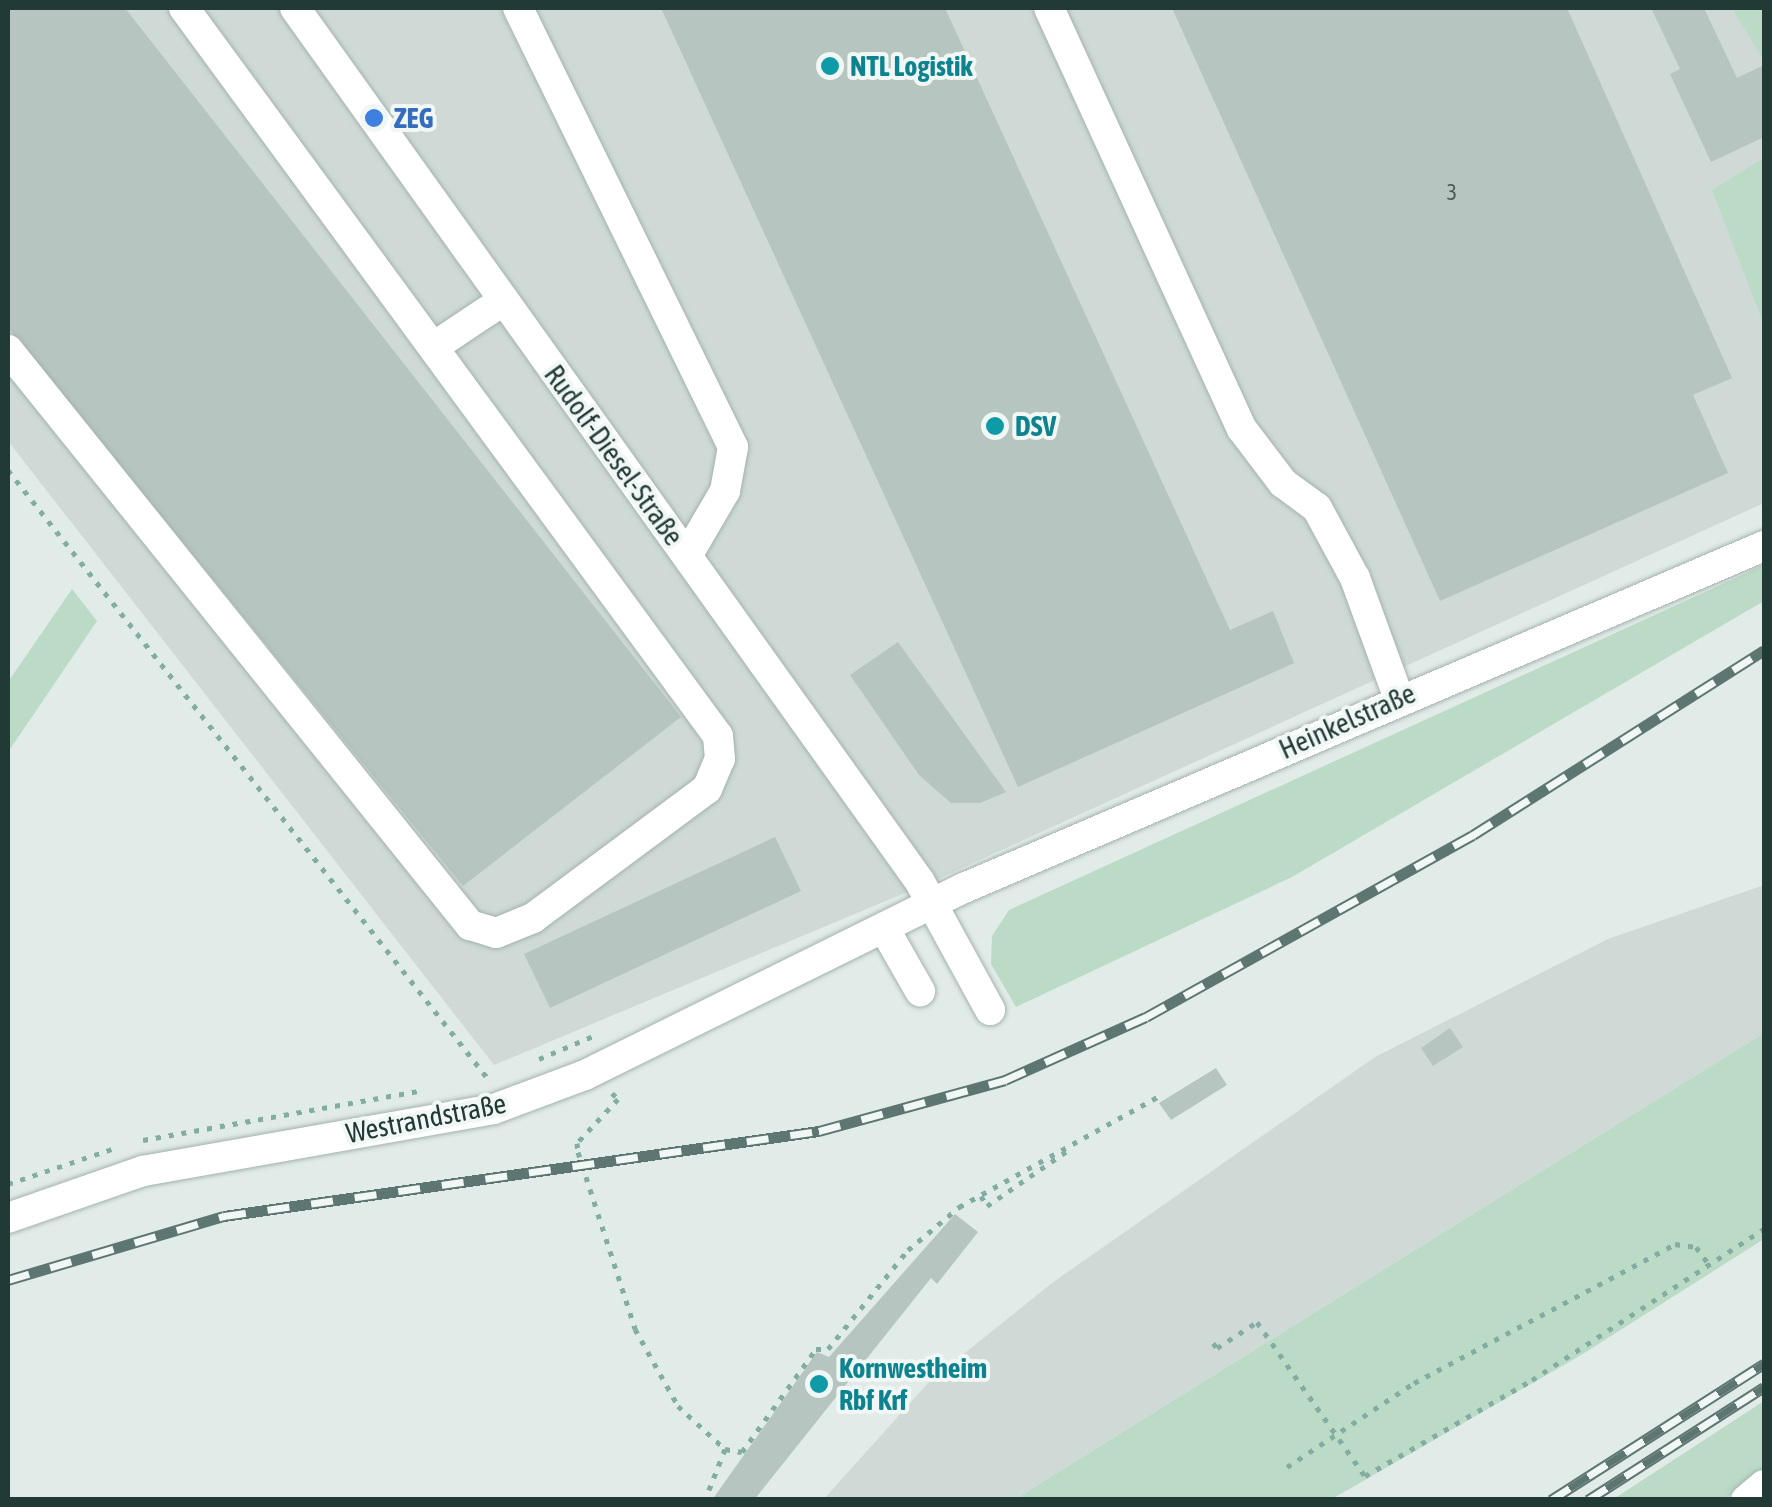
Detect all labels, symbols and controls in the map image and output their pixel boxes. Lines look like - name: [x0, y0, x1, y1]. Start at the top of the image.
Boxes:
- place label: NTL Logistik: [850, 49, 973, 83]
- marker: NTL Logistik: [819, 55, 841, 77]
- place label: ZEG: [394, 101, 433, 135]
- marker: ZEG: [363, 107, 385, 129]
- house number: 3: [1447, 180, 1457, 206]
- street label: Rudolf-Diesel-Straße: [537, 358, 691, 552]
- place label: DSV: [1015, 409, 1056, 443]
- marker: DSV: [984, 415, 1006, 437]
- street label: Heinkelstraße: [1274, 676, 1420, 766]
- street label: Westrandstraße: [343, 1086, 509, 1150]
- place label: Kornwestheim Rbf Krf: [839, 1351, 987, 1417]
- marker: Kornwestheim Rbf Krf: [808, 1373, 830, 1395]

